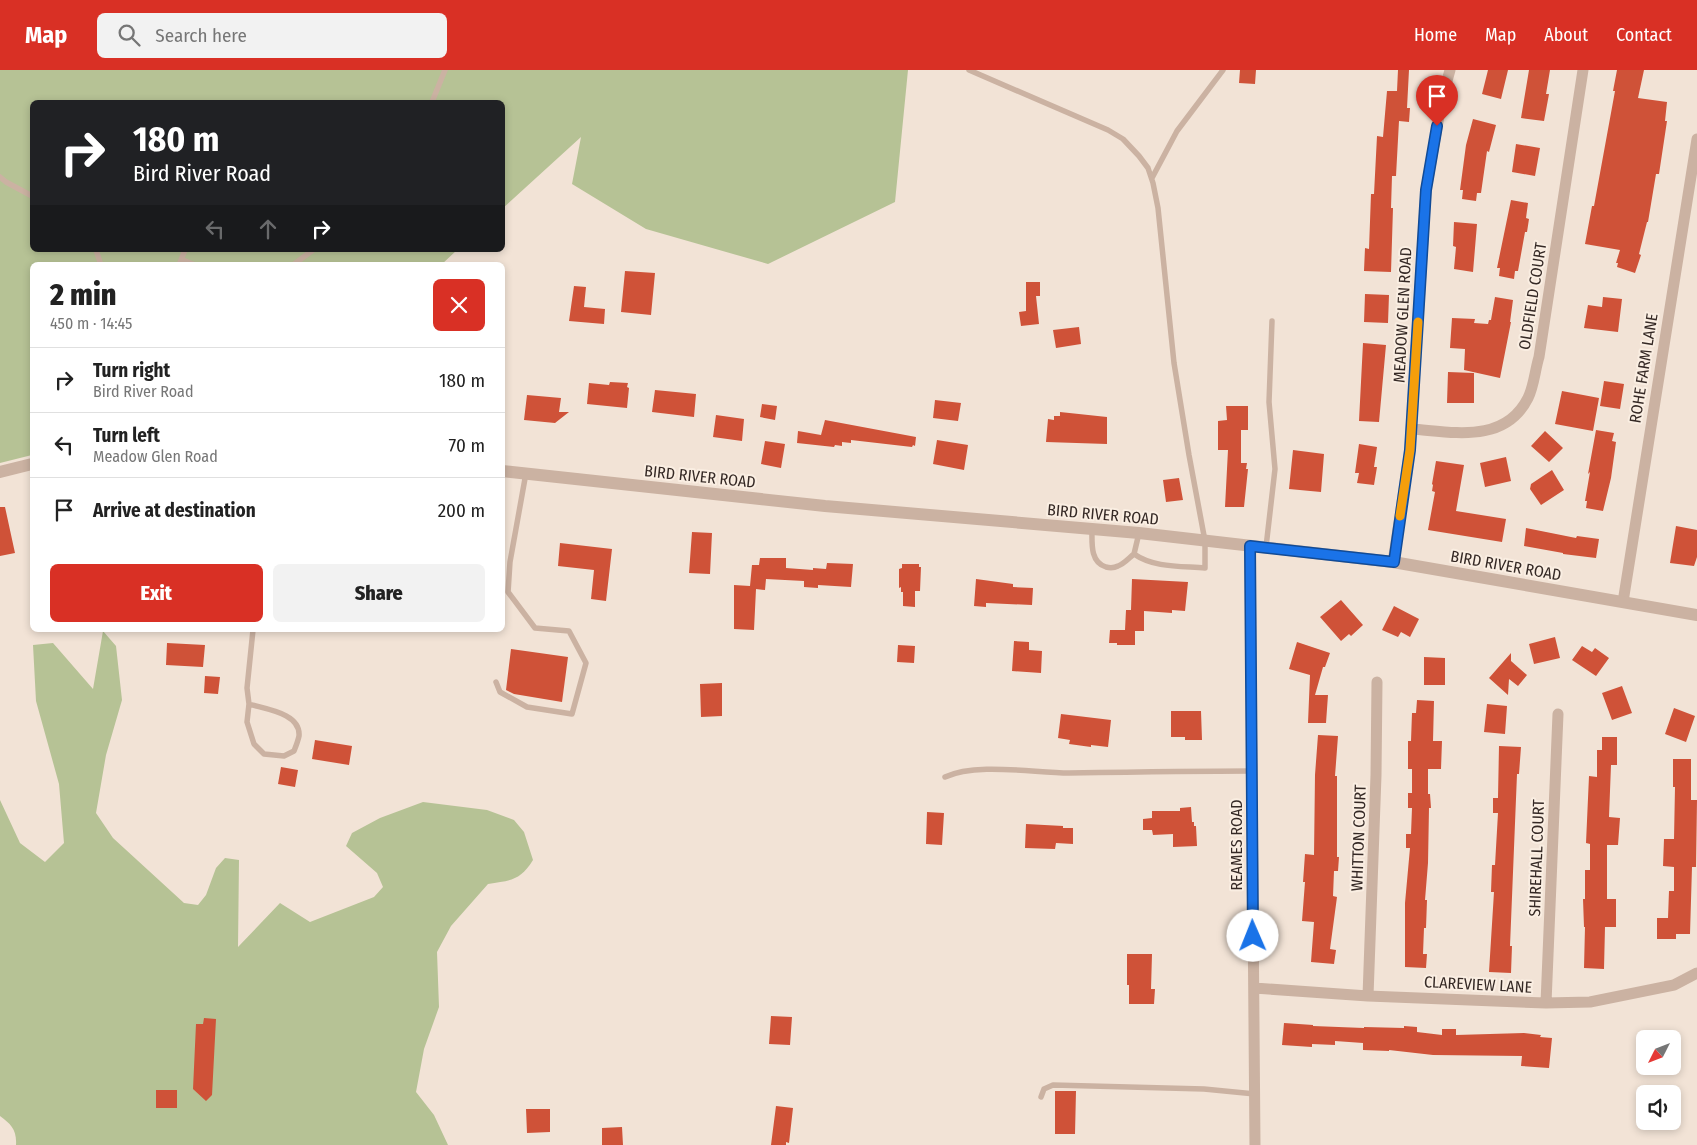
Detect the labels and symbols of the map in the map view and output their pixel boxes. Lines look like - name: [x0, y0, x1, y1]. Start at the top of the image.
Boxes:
- pin: [1416, 75, 1458, 126]
- street label: OLDFIELD COURT: [1515, 241, 1550, 351]
- street label: MEADOW GLEN ROAD: [1389, 247, 1416, 383]
- street label: ROHE FARM LANE: [1625, 312, 1662, 424]
- street label: BIRD RIVER ROAD: [643, 461, 757, 492]
- street label: BIRD RIVER ROAD: [1046, 500, 1160, 529]
- street label: BIRD RIVER ROAD: [1449, 546, 1563, 585]
- street label: WHITTON COURT: [1347, 784, 1370, 892]
- street label: REAMES ROAD: [1227, 799, 1246, 891]
- street label: SHIREHALL COURT: [1525, 799, 1548, 917]
- position arrow: [1226, 909, 1278, 961]
- street label: CLAREVIEW LANE: [1423, 972, 1532, 997]
- north arrow: [1636, 1030, 1681, 1075]

